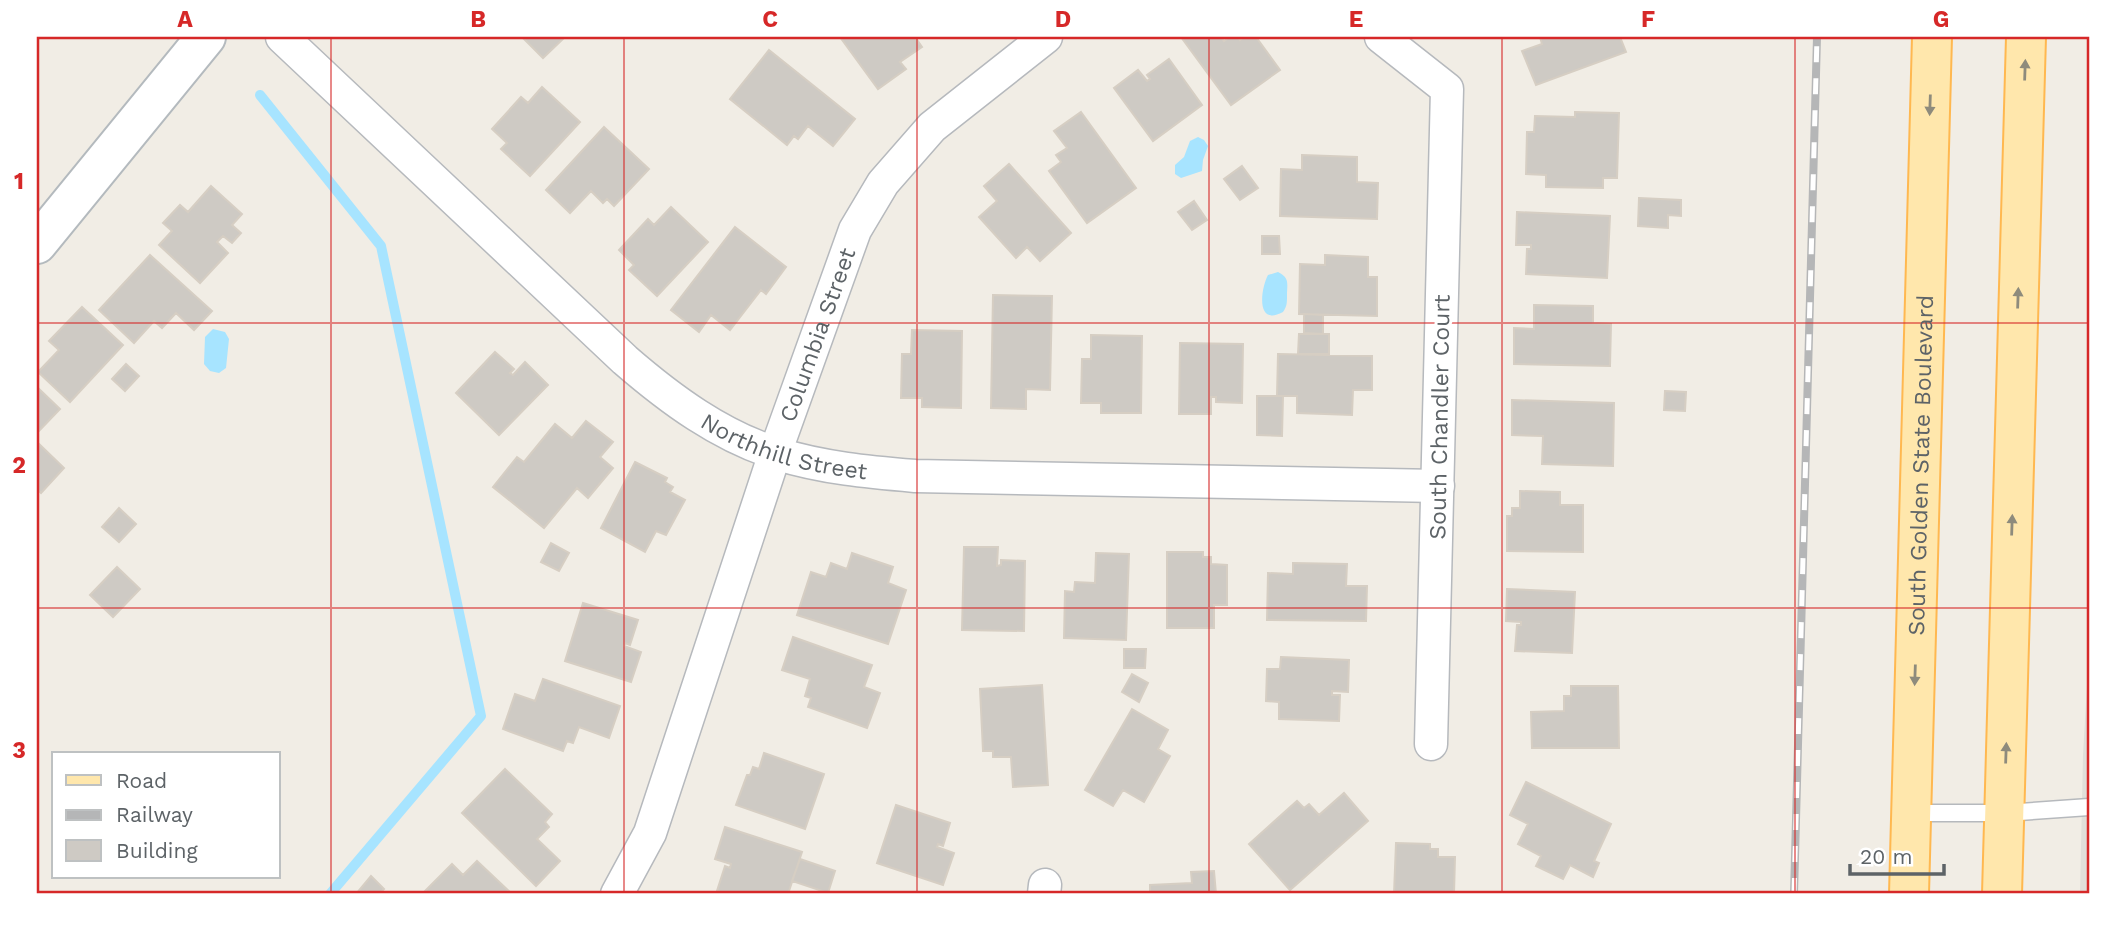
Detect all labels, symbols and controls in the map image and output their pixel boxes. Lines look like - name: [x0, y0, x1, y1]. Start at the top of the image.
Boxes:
- text: A: [177, 6, 193, 33]
- text: B: [470, 6, 486, 33]
- text: C: [762, 6, 778, 33]
- text: D: [1055, 6, 1071, 33]
- text: E: [1349, 6, 1363, 33]
- text: F: [1641, 6, 1655, 33]
- text: G: [1933, 6, 1949, 33]
- one-way arrow: [2019, 59, 2030, 81]
- one-way arrow: [1925, 94, 1936, 116]
- text: 1: [14, 168, 24, 195]
- street label: Columbia Street: [774, 244, 861, 425]
- one-way arrow: [2013, 286, 2024, 308]
- street label: South Chandler Court: [1424, 294, 1456, 540]
- street label: South Golden State Boulevard: [1902, 294, 1939, 636]
- street label: Northhill Street: [696, 407, 869, 485]
- text: 2: [12, 452, 26, 479]
- one-way arrow: [2007, 514, 2018, 536]
- one-way arrow: [1909, 665, 1921, 687]
- text: 3: [12, 737, 26, 764]
- one-way arrow: [2000, 741, 2012, 763]
- legend: [52, 752, 280, 878]
- text: Road: [116, 768, 167, 793]
- text: Railway: [116, 802, 193, 827]
- scale bar: [1850, 833, 1944, 877]
- text: Building: [116, 838, 198, 863]
- text: 20 m: [1860, 844, 1912, 869]

